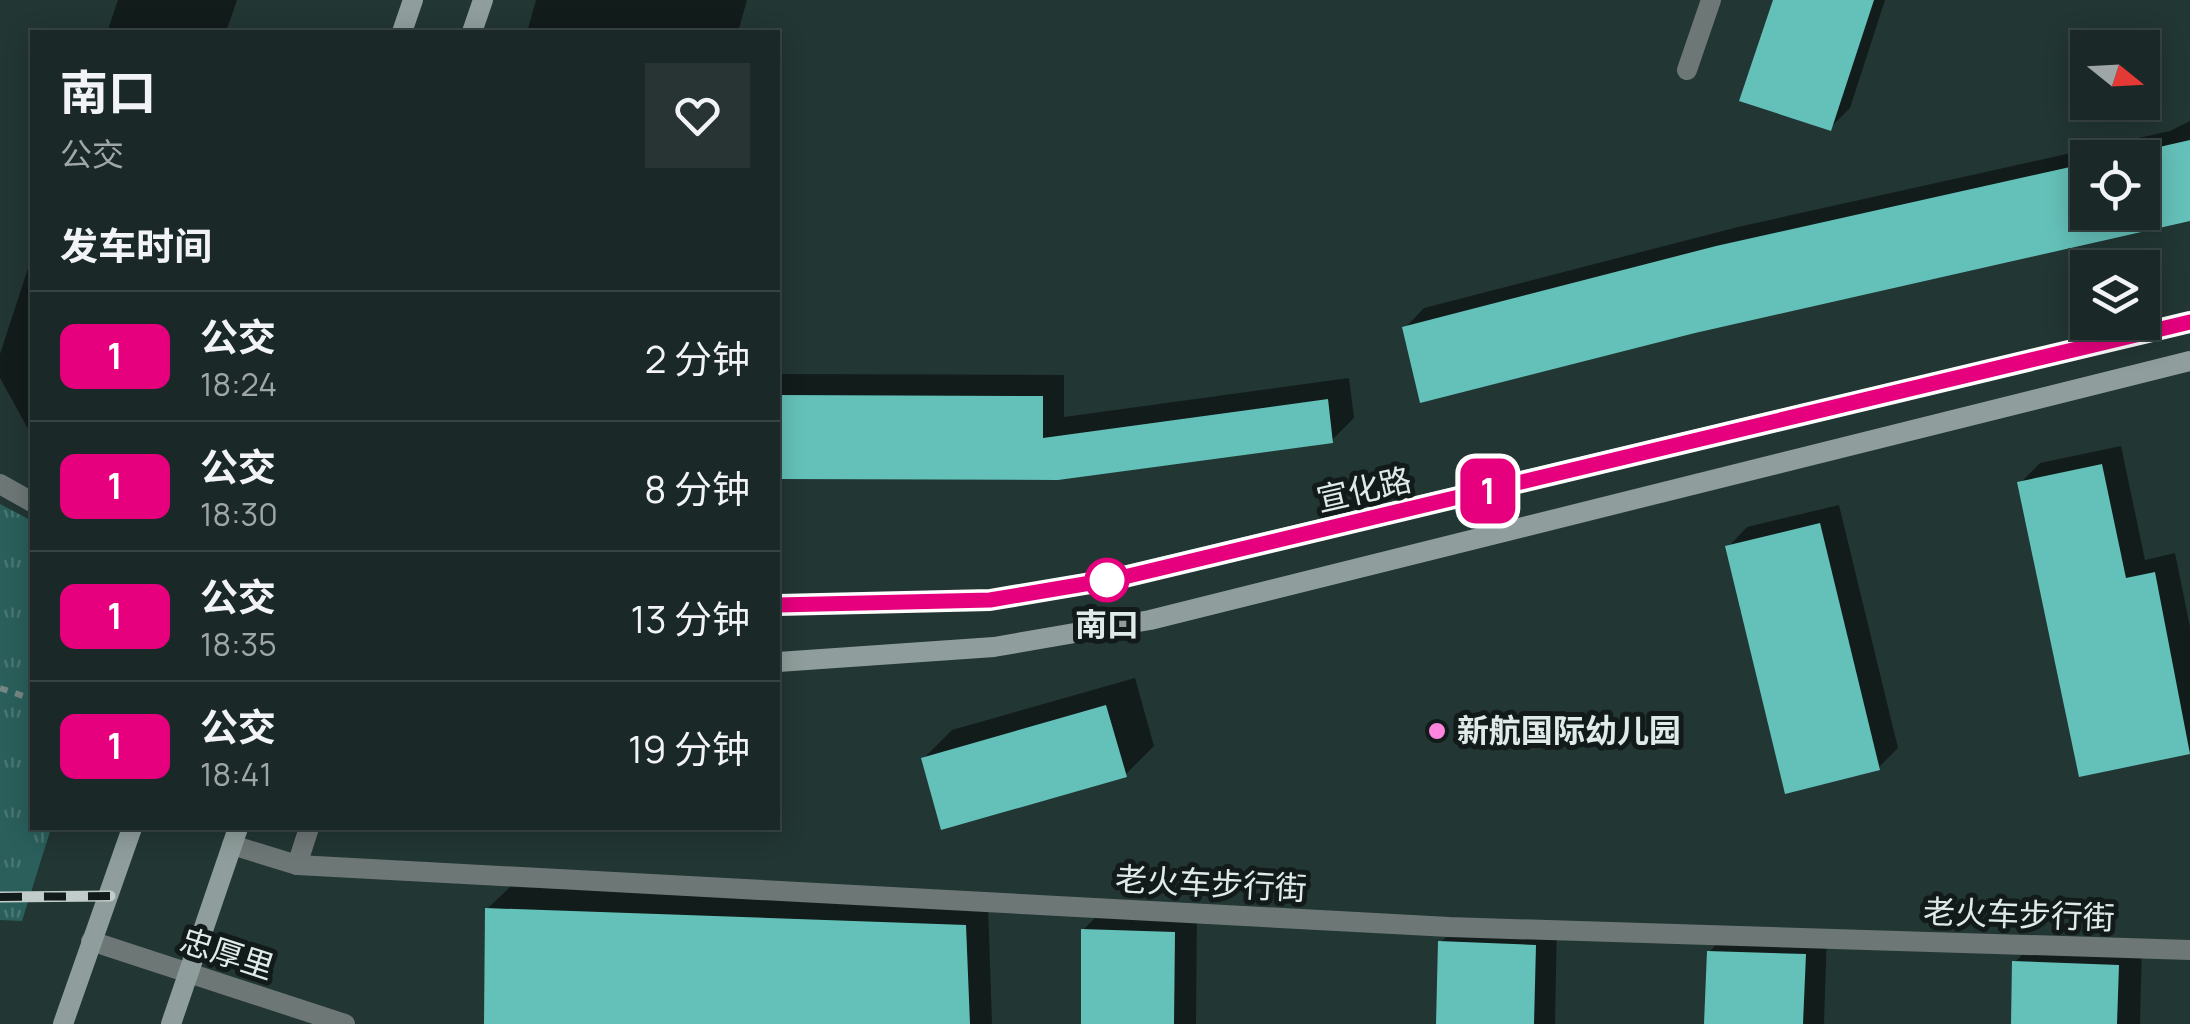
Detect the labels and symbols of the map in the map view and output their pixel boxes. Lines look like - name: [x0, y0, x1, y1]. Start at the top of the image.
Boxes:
- north arrow: [2070, 30, 2160, 120]
- street label: 宣化路: [1312, 457, 1416, 521]
- line badge: 1: [1456, 458, 1520, 524]
- marker: 南口: [1086, 559, 1128, 601]
- place label: 南口: [1075, 602, 1139, 646]
- place label: 新航国际幼儿园: [1457, 708, 1681, 752]
- marker: 新航国际幼儿园: [1426, 720, 1448, 742]
- street label: 老火车步行街: [1114, 856, 1308, 910]
- street label: 老火车步行街: [1922, 889, 2116, 939]
- street label: 忠厚里: [175, 917, 280, 989]

